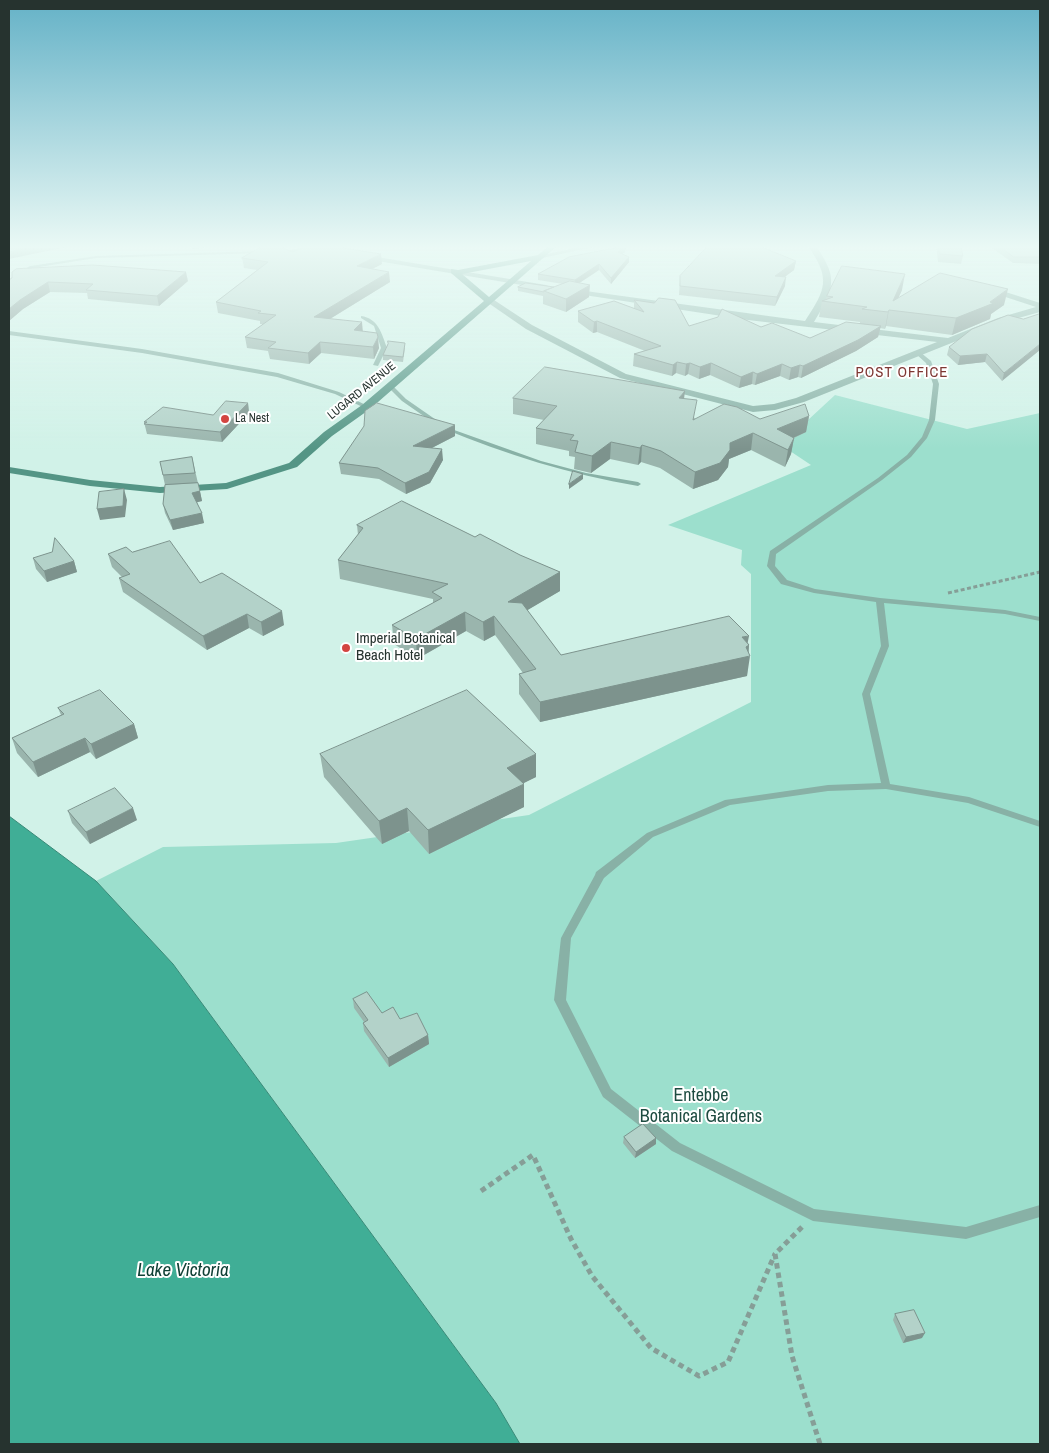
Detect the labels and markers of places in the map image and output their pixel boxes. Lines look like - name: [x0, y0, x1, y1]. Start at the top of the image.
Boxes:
- place label: La Nest: [235, 412, 269, 426]
- marker: La Nest: [219, 413, 231, 425]
- place label: Imperial Botanical Beach Hotel: [356, 630, 455, 665]
- marker: Imperial Botanical Beach Hotel: [340, 642, 352, 654]

